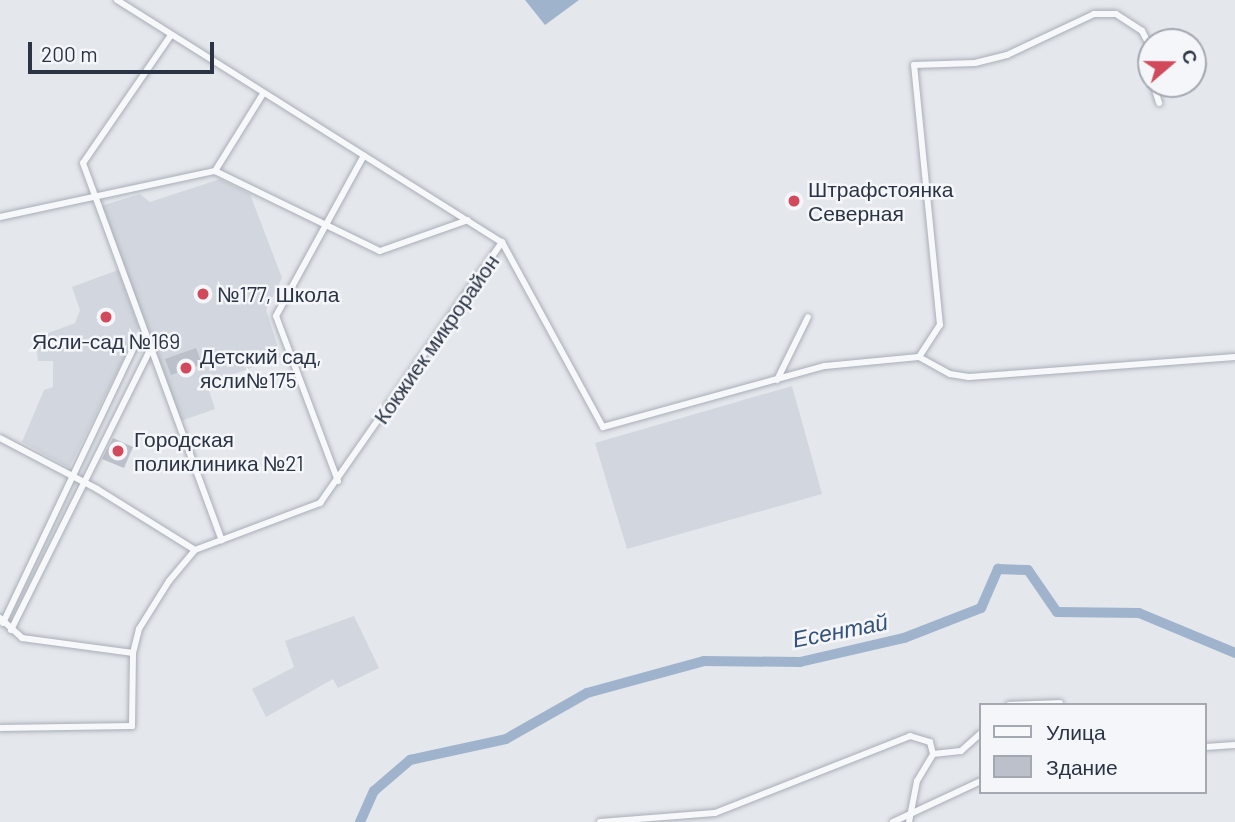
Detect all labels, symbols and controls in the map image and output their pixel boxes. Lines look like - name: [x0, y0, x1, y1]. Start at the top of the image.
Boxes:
- scale bar: [32, 28, 217, 72]
- north arrow: [1137, 28, 1207, 98]
- text: 200 m: [41, 41, 98, 66]
- text: С: [1177, 46, 1203, 67]
- place label: Штрафстоянка Северная: [808, 176, 953, 226]
- marker: Штрафстоянка Северная: [786, 193, 802, 209]
- street label: Кокжиек микрорайон: [368, 249, 504, 429]
- place label: №177, Школа: [217, 281, 340, 307]
- marker: №177, Школа: [195, 286, 211, 302]
- marker: Ясли-сад №169: [98, 309, 114, 325]
- place label: Ясли-сад №169: [32, 328, 180, 354]
- place label: Детский сад, ясли№175: [200, 343, 322, 393]
- marker: Детский сад, ясли№175: [178, 360, 194, 376]
- place label: Городская поликлиника №21: [134, 426, 304, 476]
- marker: Городская поликлиника №21: [108, 441, 128, 461]
- water label: Есентай: [790, 607, 890, 653]
- legend: [979, 703, 1207, 794]
- text: Улица: [1046, 719, 1106, 744]
- text: Здание: [1046, 754, 1118, 779]

